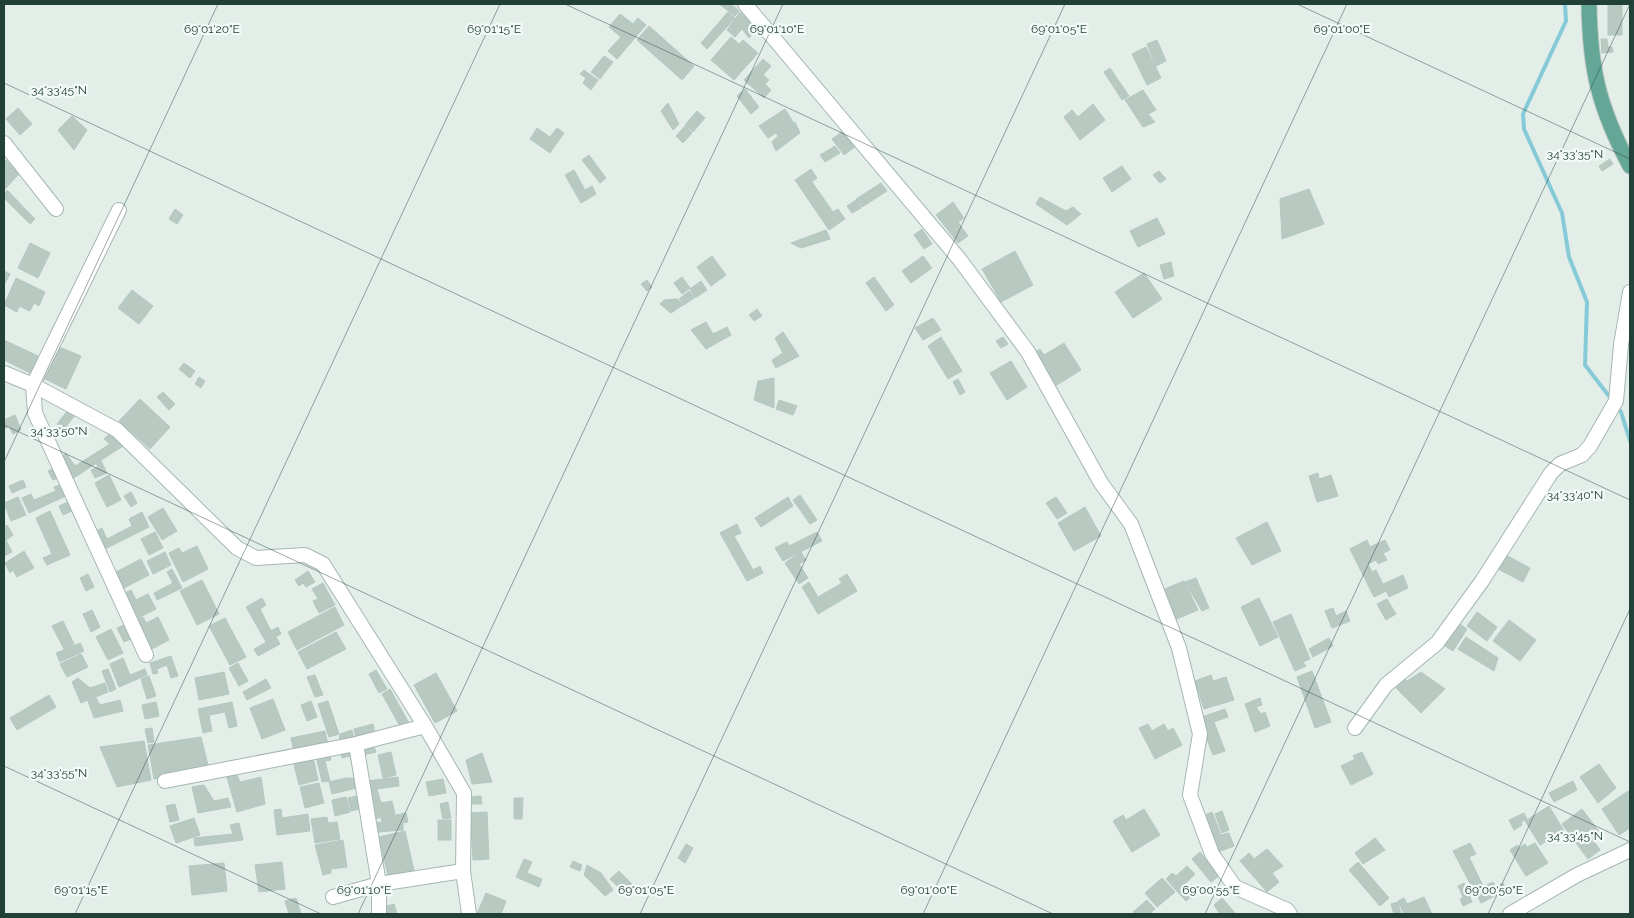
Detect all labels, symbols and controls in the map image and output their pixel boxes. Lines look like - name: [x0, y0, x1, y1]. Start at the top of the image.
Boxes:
- text: 69°01'20"E: [184, 22, 240, 36]
- text: 69°01'15"E: [467, 22, 521, 36]
- text: 69°01'10"E: [750, 22, 804, 36]
- text: 69°01'05"E: [1031, 22, 1087, 36]
- text: 69°01'00"E: [1314, 22, 1370, 36]
- text: 34°33'45"N: [31, 83, 87, 97]
- text: 34°33'35"N: [1547, 147, 1603, 161]
- text: 34°33'50"N: [30, 424, 88, 438]
- text: 34°33'40"N: [1547, 488, 1603, 502]
- text: 34°33'55"N: [31, 766, 87, 780]
- text: 34°33'45"N: [1547, 829, 1603, 843]
- text: 69°01'15"E: [54, 883, 108, 897]
- text: 69°01'10"E: [337, 883, 391, 897]
- text: 69°01'05"E: [618, 883, 674, 897]
- text: 69°01'00"E: [901, 883, 957, 897]
- text: 69°00'55"E: [1182, 883, 1240, 897]
- text: 69°00'50"E: [1465, 883, 1523, 897]

